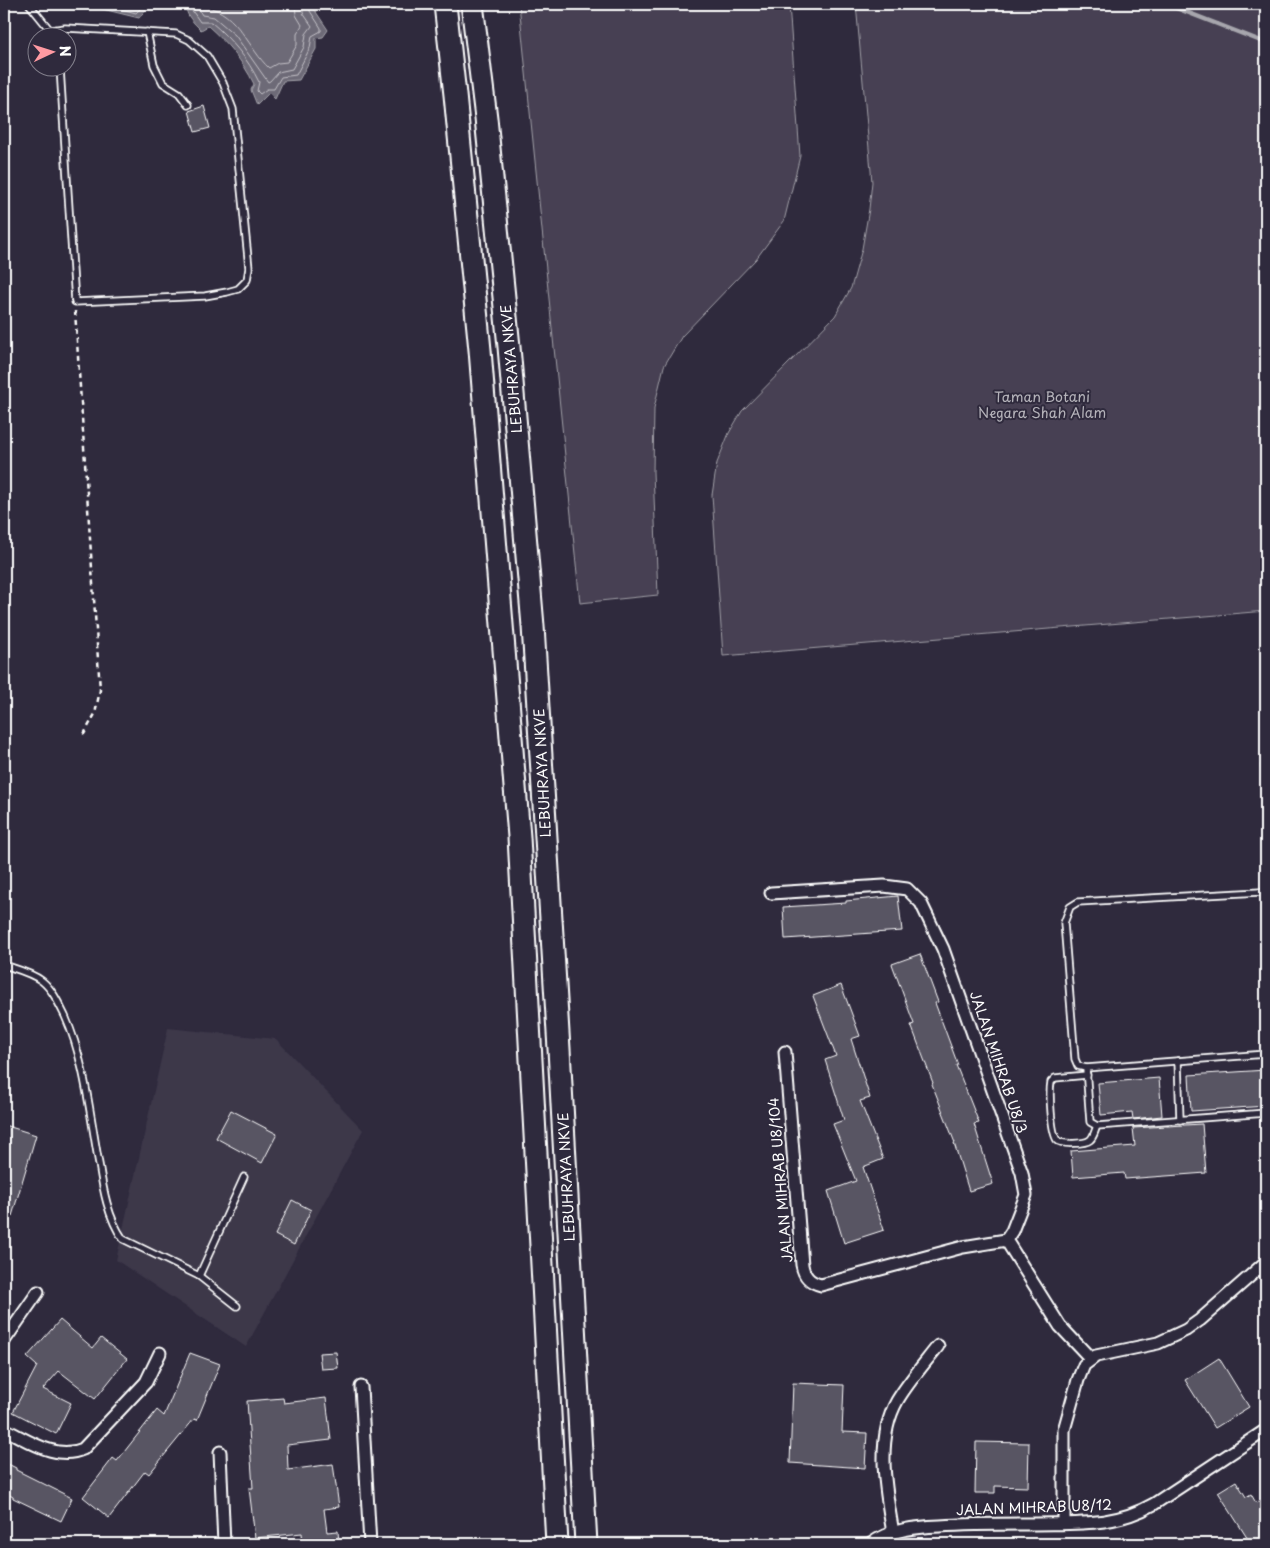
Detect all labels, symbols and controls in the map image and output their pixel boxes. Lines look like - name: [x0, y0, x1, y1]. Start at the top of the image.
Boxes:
- north arrow: [28, 28, 78, 78]
- text: N: [55, 45, 76, 57]
- street label: LEBUHRAYA NKVE: [495, 304, 527, 434]
- park label: Taman Botani Negara Shah Alam: [978, 386, 1106, 423]
- street label: LEBUHRAYA NKVE: [528, 708, 556, 838]
- street label: JALAN MIHRAB U8/3: [965, 988, 1033, 1136]
- street label: JALAN MIHRAB U8/104: [762, 1097, 798, 1263]
- street label: LEBUHRAYA NKVE: [552, 1112, 580, 1242]
- street label: JALAN MIHRAB U8/12: [956, 1494, 1112, 1520]

